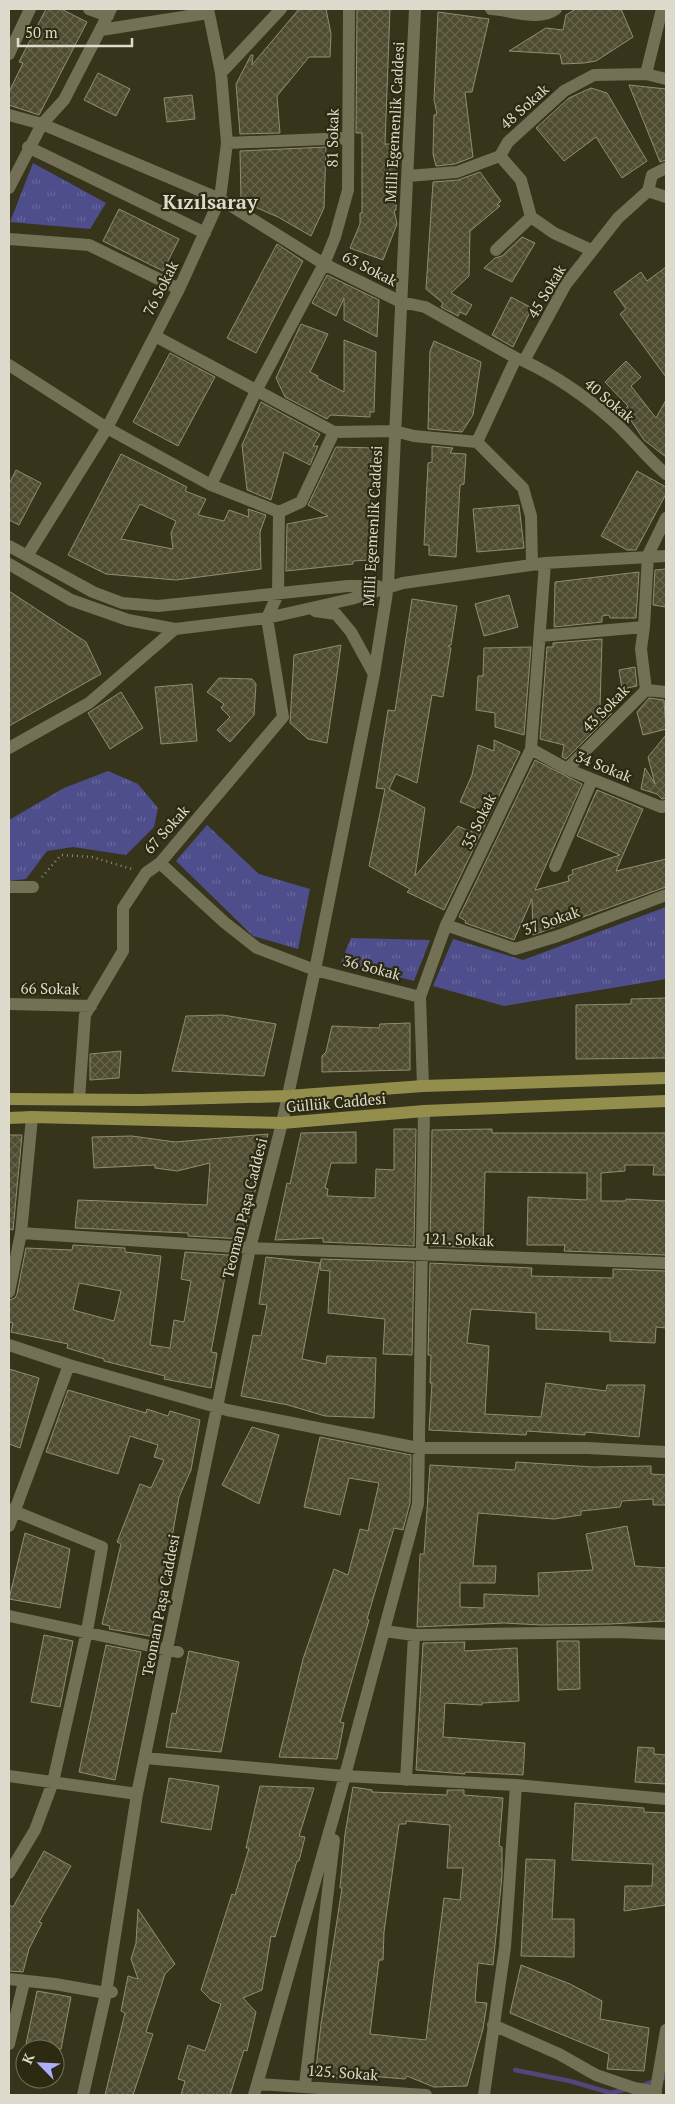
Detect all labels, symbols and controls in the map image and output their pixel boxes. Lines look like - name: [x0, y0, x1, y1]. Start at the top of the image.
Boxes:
- scale bar: [18, 15, 131, 47]
- text: 50 m: [25, 22, 58, 42]
- street label: Milli Egemenlik Caddesi: [380, 41, 408, 203]
- street label: 48 Sokak: [495, 79, 553, 133]
- street label: 81 Sokak: [321, 108, 343, 168]
- district label: Kızılsaray: [163, 188, 258, 215]
- street label: 63 Sokak: [339, 246, 401, 290]
- street label: 76 Sokak: [138, 257, 182, 319]
- street label: 45 Sokak: [522, 260, 570, 321]
- street label: 40 Sokak: [581, 373, 639, 427]
- street label: Milli Egemenlik Caddesi: [358, 445, 386, 607]
- street label: 43 Sokak: [577, 680, 633, 736]
- street label: 34 Sokak: [573, 746, 635, 786]
- street label: 35 Sokak: [456, 790, 500, 852]
- street label: 67 Sokak: [139, 800, 193, 858]
- street label: 37 Sokak: [520, 901, 582, 939]
- street label: 36 Sokak: [341, 950, 403, 984]
- street label: 66 Sokak: [20, 977, 80, 999]
- street label: Güllük Caddesi: [285, 1088, 387, 1116]
- street label: Teoman Paşa Caddesi: [217, 1136, 271, 1280]
- street label: 121. Sokak: [423, 1228, 495, 1250]
- street label: Teoman Paşa Caddesi: [136, 1532, 184, 1678]
- north arrow: [15, 2039, 65, 2089]
- text: K: [17, 2050, 38, 2067]
- street label: 125. Sokak: [307, 2060, 379, 2084]

